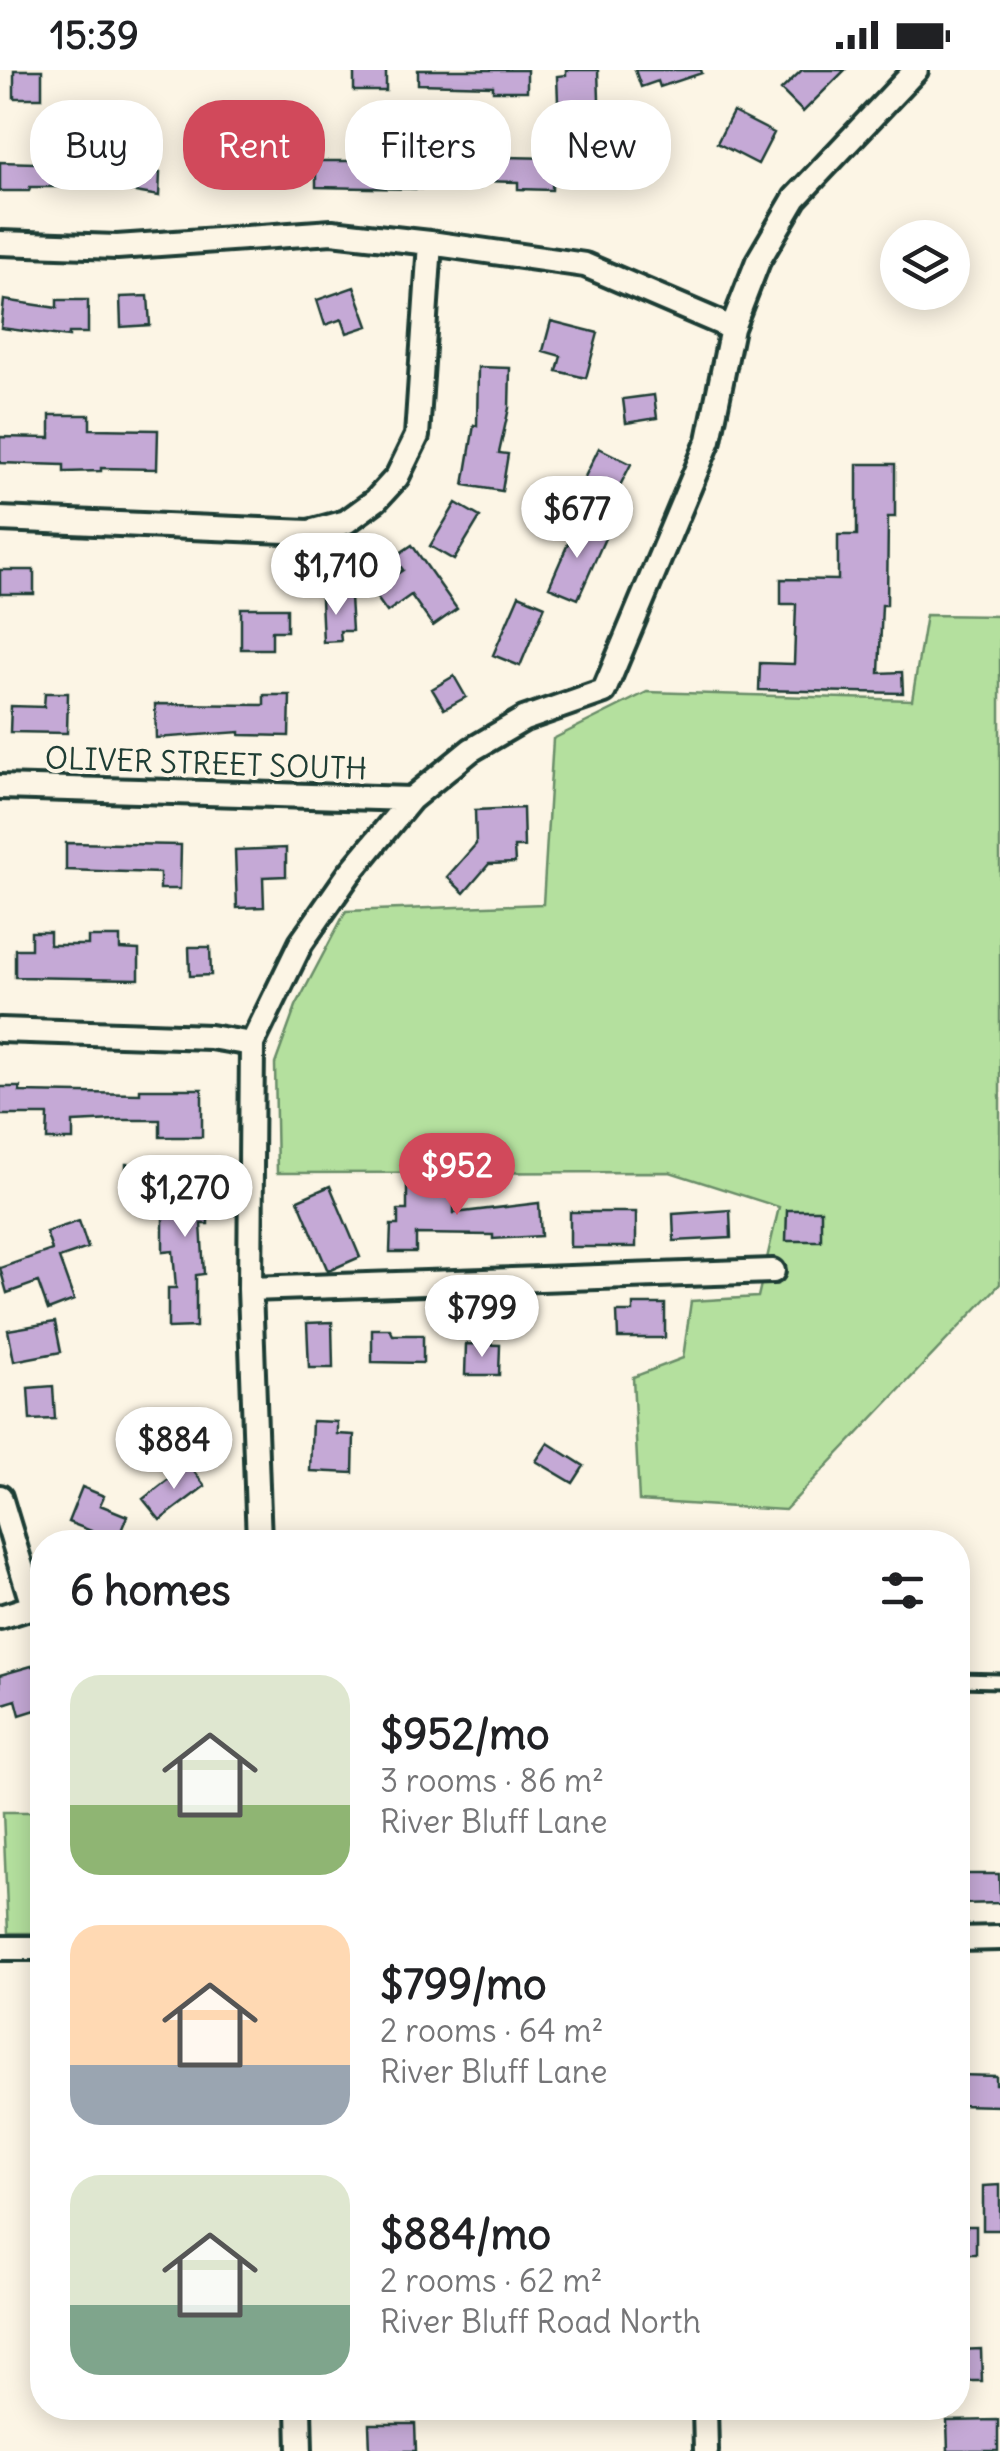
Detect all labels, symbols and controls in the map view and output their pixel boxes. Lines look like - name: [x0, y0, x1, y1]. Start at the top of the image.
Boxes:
- text: 15:39: [50, 12, 139, 59]
- chip: Buy: [30, 100, 163, 190]
- chip: Rent: [183, 100, 325, 190]
- chip: Filters: [345, 100, 511, 190]
- chip: New: [531, 100, 671, 190]
- map controls: [880, 220, 970, 310]
- button: layers: [880, 220, 970, 310]
- pin: $677: [518, 476, 636, 561]
- text: $677: [543, 488, 611, 529]
- pin: $1,710: [255, 533, 417, 618]
- text: $1,710: [293, 545, 379, 586]
- street label: OLIVER STREET SOUTH: [44, 738, 368, 788]
- pin: $952: [398, 1133, 516, 1218]
- text: $952: [421, 1145, 493, 1186]
- pin: $1,270: [104, 1155, 266, 1240]
- text: $1,270: [140, 1167, 230, 1208]
- pin: $799: [423, 1275, 541, 1360]
- text: $799: [447, 1287, 517, 1328]
- pin: $884: [115, 1407, 233, 1492]
- text: $884: [137, 1419, 211, 1460]
- icon: filters: [875, 1563, 930, 1618]
- text: 6 homes: [70, 1564, 231, 1616]
- text: $952/mo: [380, 1708, 550, 1760]
- icon: home: [150, 1715, 270, 1835]
- text: 3 rooms · 86 m²: [380, 1760, 604, 1801]
- text: River Bluff Lane: [380, 1801, 608, 1842]
- text: $799/mo: [380, 1958, 547, 2010]
- icon: home: [150, 1965, 270, 2085]
- text: 2 rooms · 64 m²: [380, 2010, 603, 2051]
- text: River Bluff Lane: [380, 2051, 608, 2092]
- text: $884/mo: [380, 2208, 551, 2260]
- icon: home: [150, 2215, 270, 2335]
- text: 2 rooms · 62 m²: [380, 2260, 603, 2301]
- text: River Bluff Road North: [380, 2301, 701, 2342]

